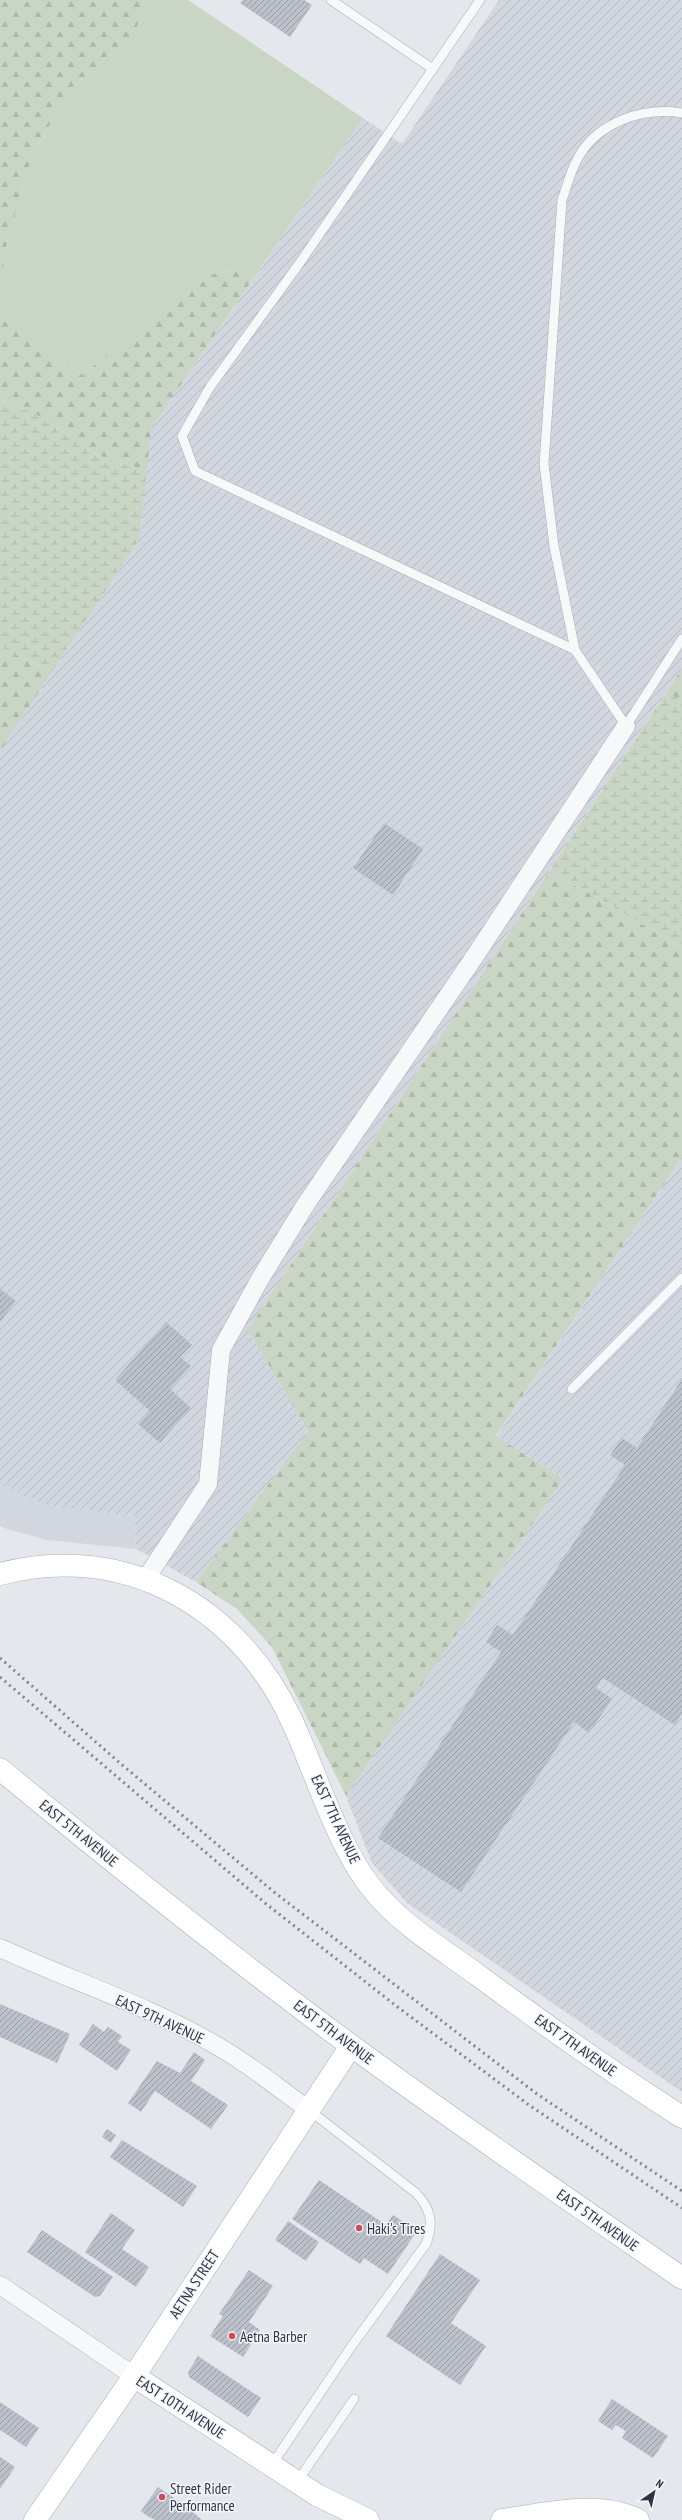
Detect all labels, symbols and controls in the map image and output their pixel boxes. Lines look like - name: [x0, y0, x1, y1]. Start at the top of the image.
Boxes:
- street label: EAST 7TH AVENUE: [307, 1772, 365, 1866]
- street label: EAST 5TH AVENUE: [36, 1795, 122, 1871]
- street label: EAST 9TH AVENUE: [113, 1990, 207, 2048]
- street label: EAST 5TH AVENUE: [290, 1996, 378, 2068]
- street label: EAST 7TH AVENUE: [531, 2010, 621, 2080]
- street label: EAST 5TH AVENUE: [553, 2185, 643, 2255]
- place label: Haki's Tires: [367, 2219, 425, 2238]
- marker: Haki's Tires: [354, 2223, 364, 2233]
- street label: AETNA STREET: [165, 2246, 223, 2322]
- place label: Aetna Barber: [240, 2327, 308, 2346]
- marker: Aetna Barber: [227, 2331, 237, 2341]
- street label: EAST 10TH AVENUE: [133, 2371, 229, 2443]
- north arrow: [634, 2472, 674, 2512]
- text: N: [653, 2476, 666, 2491]
- place label: Street Rider Performance: [170, 2479, 235, 2515]
- marker: Street Rider Performance: [157, 2492, 167, 2502]

